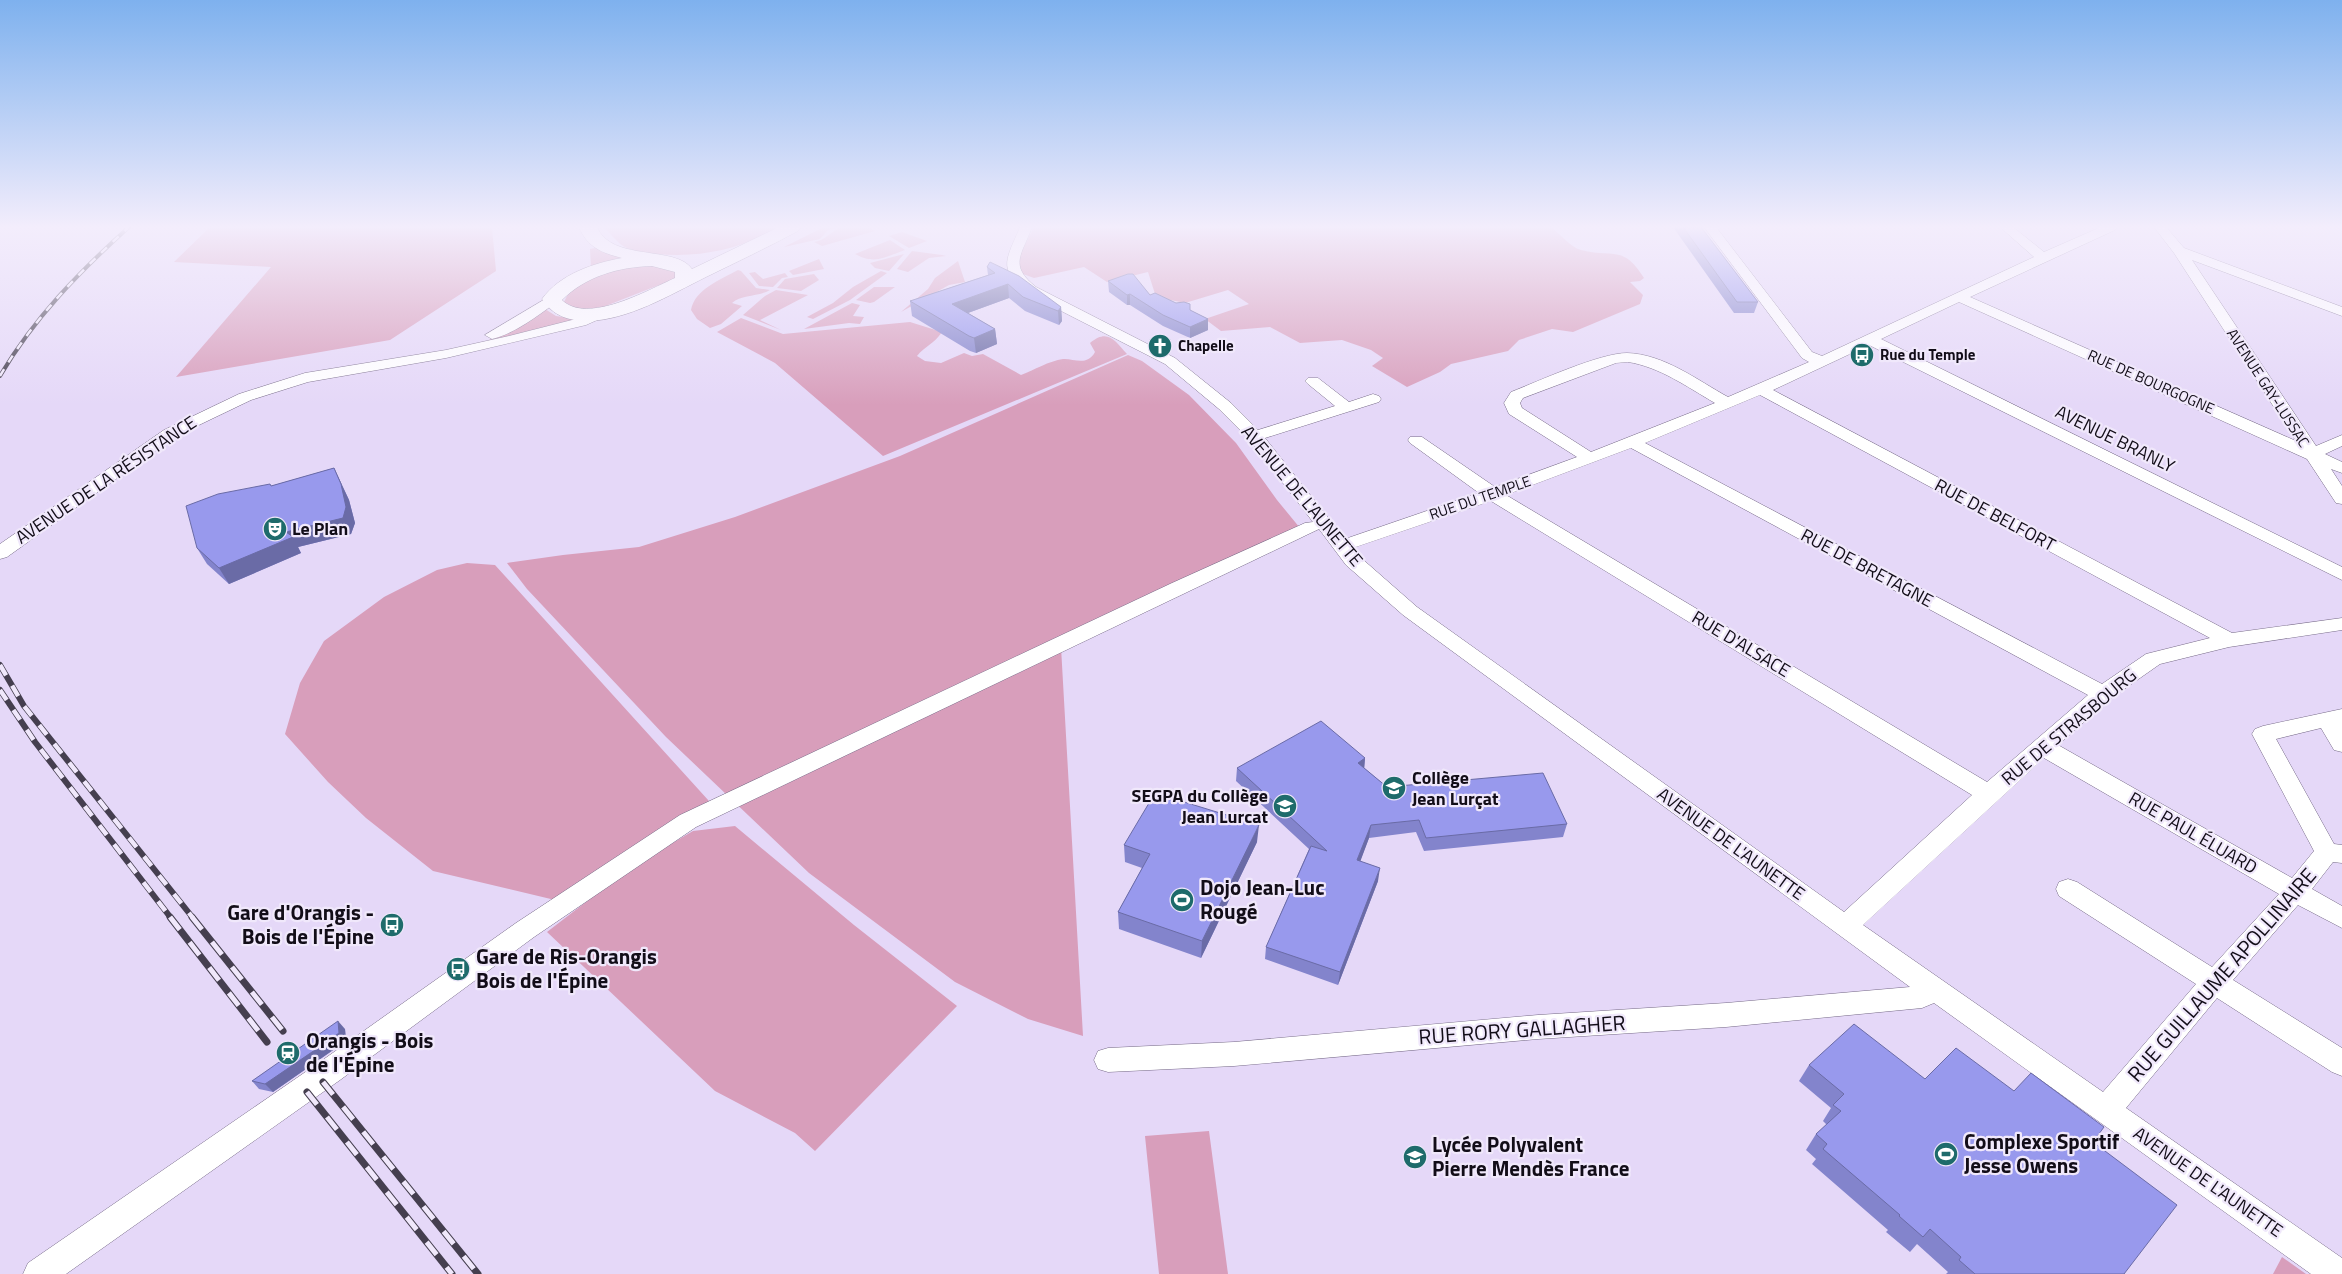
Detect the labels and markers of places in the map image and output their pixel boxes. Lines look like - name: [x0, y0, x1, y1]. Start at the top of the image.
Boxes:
- church icon: Chapelle: [1147, 333, 1173, 359]
- place label: Chapelle: [1178, 334, 1234, 357]
- bus stop icon: Rue du Temple: [1849, 342, 1875, 368]
- place label: Rue du Temple: [1880, 343, 1976, 366]
- place label: Le Plan: [292, 515, 348, 542]
- theatre icon: Le Plan: [262, 516, 288, 542]
- place label: Collège Jean Lurçat: [1412, 764, 1499, 812]
- school or university icon: Collège Jean Lurçat: [1381, 775, 1407, 801]
- place label: SEGPA du Collège Jean Lurcat: [1132, 782, 1268, 830]
- school or university icon: SEGPA du Collège Jean Lurcat: [1272, 793, 1298, 819]
- place label: Dojo Jean-Luc Rougé: [1200, 871, 1325, 927]
- sports icon: Dojo Jean-Luc Rougé: [1169, 887, 1195, 913]
- place label: Gare d'Orangis - Bois de l'Épine: [227, 896, 374, 952]
- bus stop icon: Gare d'Orangis - Bois de l'Épine: [379, 912, 405, 938]
- place label: Gare de Ris-Orangis Bois de l'Épine: [476, 940, 657, 996]
- bus stop icon: Gare de Ris-Orangis Bois de l'Épine: [445, 956, 471, 982]
- place label: Orangis - Bois de l'Épine: [306, 1024, 434, 1080]
- station icon: Orangis - Bois de l'Épine: [275, 1040, 301, 1066]
- place label: Complexe Sportif Jesse Owens: [1964, 1125, 2120, 1181]
- place label: Lycée Polyvalent Pierre Mendès France: [1432, 1128, 1629, 1184]
- sports icon: Complexe Sportif Jesse Owens: [1933, 1141, 1959, 1167]
- school or university icon: Lycée Polyvalent Pierre Mendès France: [1402, 1144, 1428, 1170]

